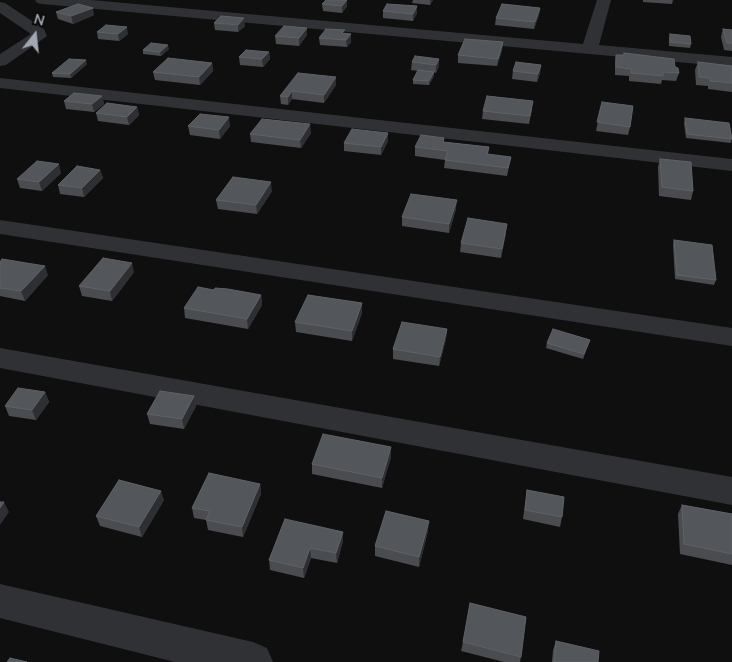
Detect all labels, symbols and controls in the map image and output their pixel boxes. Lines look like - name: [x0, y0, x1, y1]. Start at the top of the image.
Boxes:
- north arrow: [10, 10, 60, 60]
- text: N: [32, 10, 47, 31]

